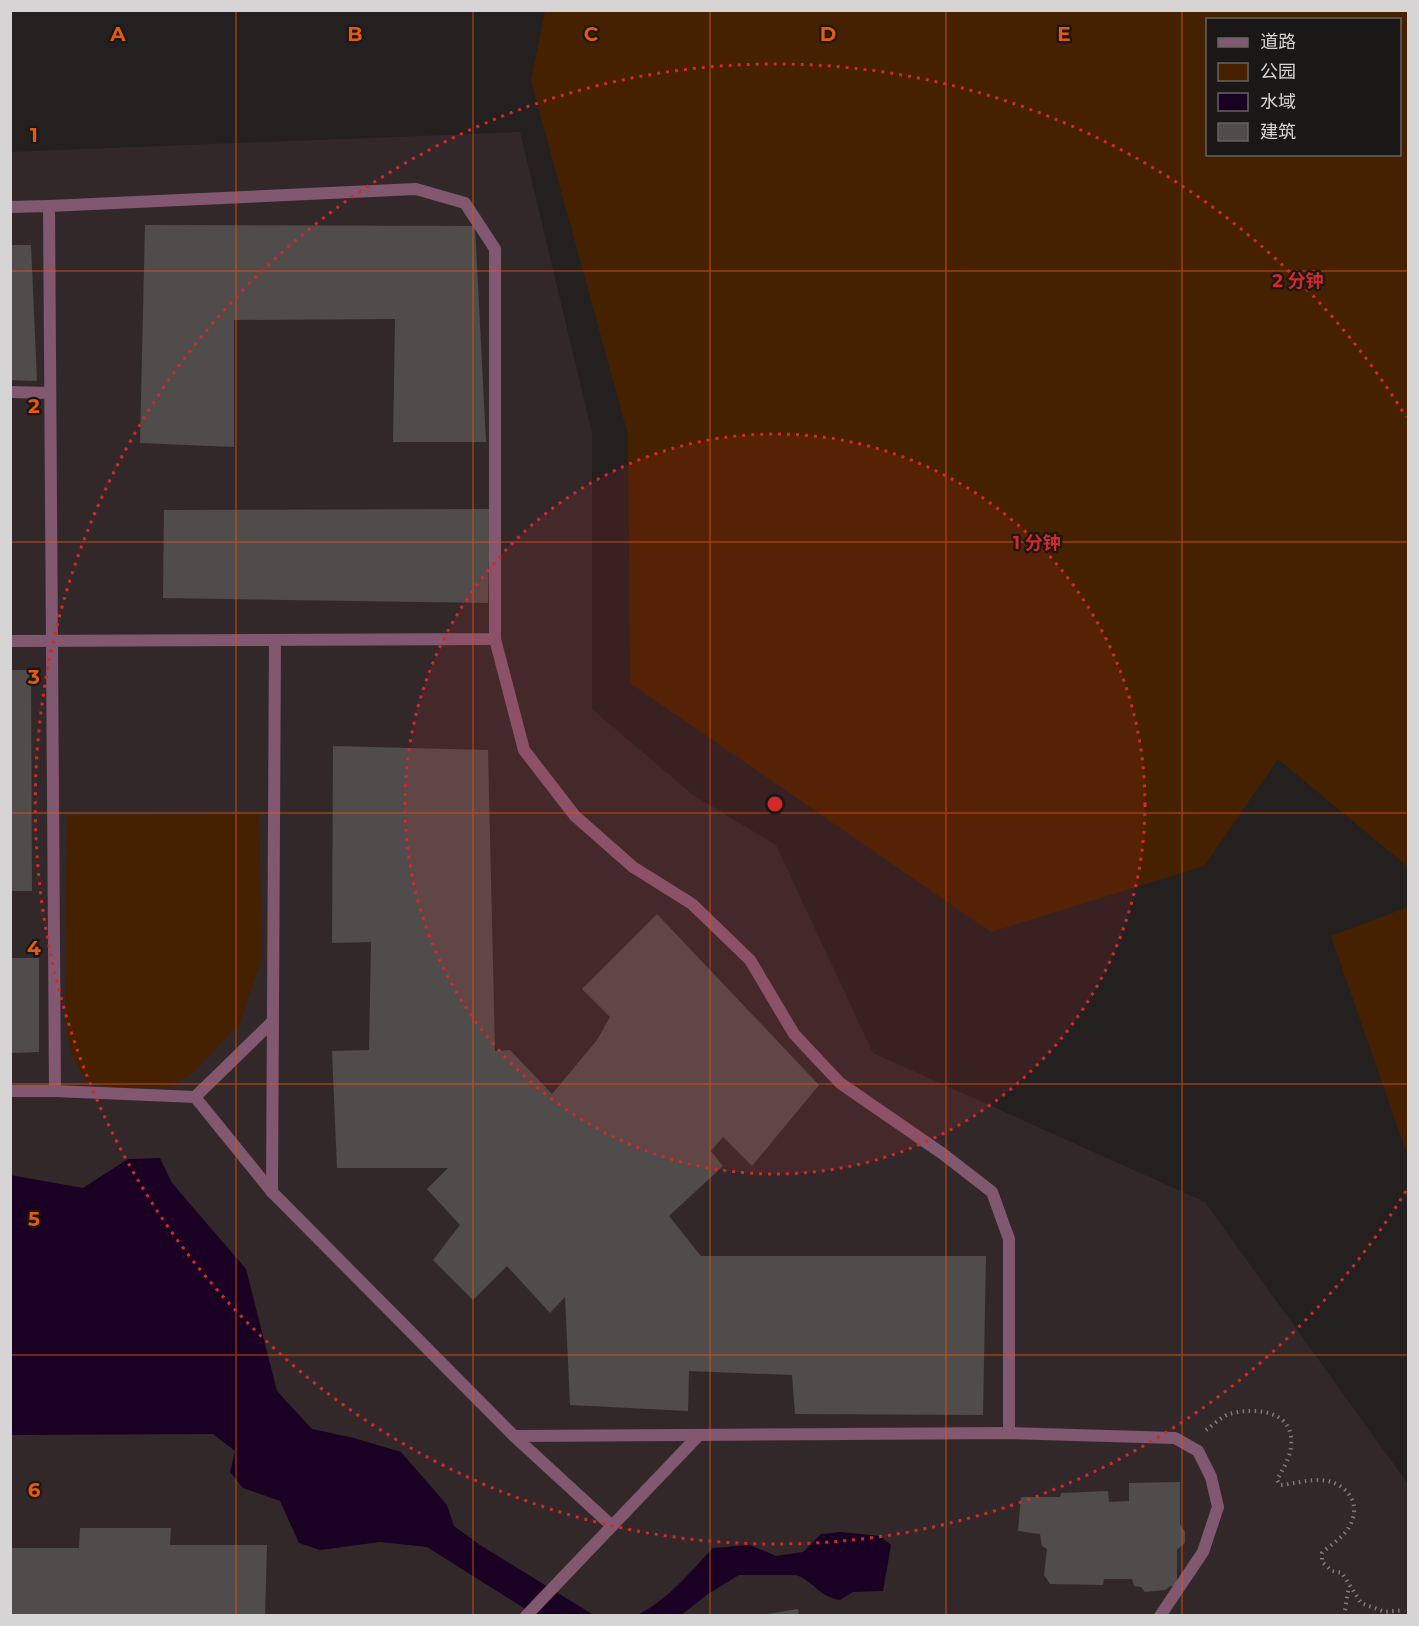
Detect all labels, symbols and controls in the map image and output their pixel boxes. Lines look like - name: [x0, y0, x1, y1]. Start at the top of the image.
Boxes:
- legend: [1206, 18, 1401, 156]
- text: A: [109, 22, 126, 46]
- text: B: [347, 22, 363, 46]
- text: C: [584, 22, 599, 46]
- text: D: [820, 22, 836, 46]
- text: E: [1057, 22, 1071, 46]
- text: 道路: [1260, 31, 1296, 53]
- text: 公园: [1260, 61, 1296, 83]
- text: 水域: [1260, 91, 1296, 113]
- text: 建筑: [1260, 121, 1296, 143]
- text: 1: [30, 123, 38, 147]
- text: 2 分钟: [1272, 270, 1324, 292]
- text: 2: [28, 394, 40, 418]
- text: 1 分钟: [1013, 532, 1061, 554]
- text: 3: [27, 665, 40, 689]
- centre of rings: [765, 794, 785, 814]
- text: 4: [27, 936, 41, 960]
- text: 5: [28, 1207, 40, 1231]
- text: 6: [28, 1478, 41, 1502]

